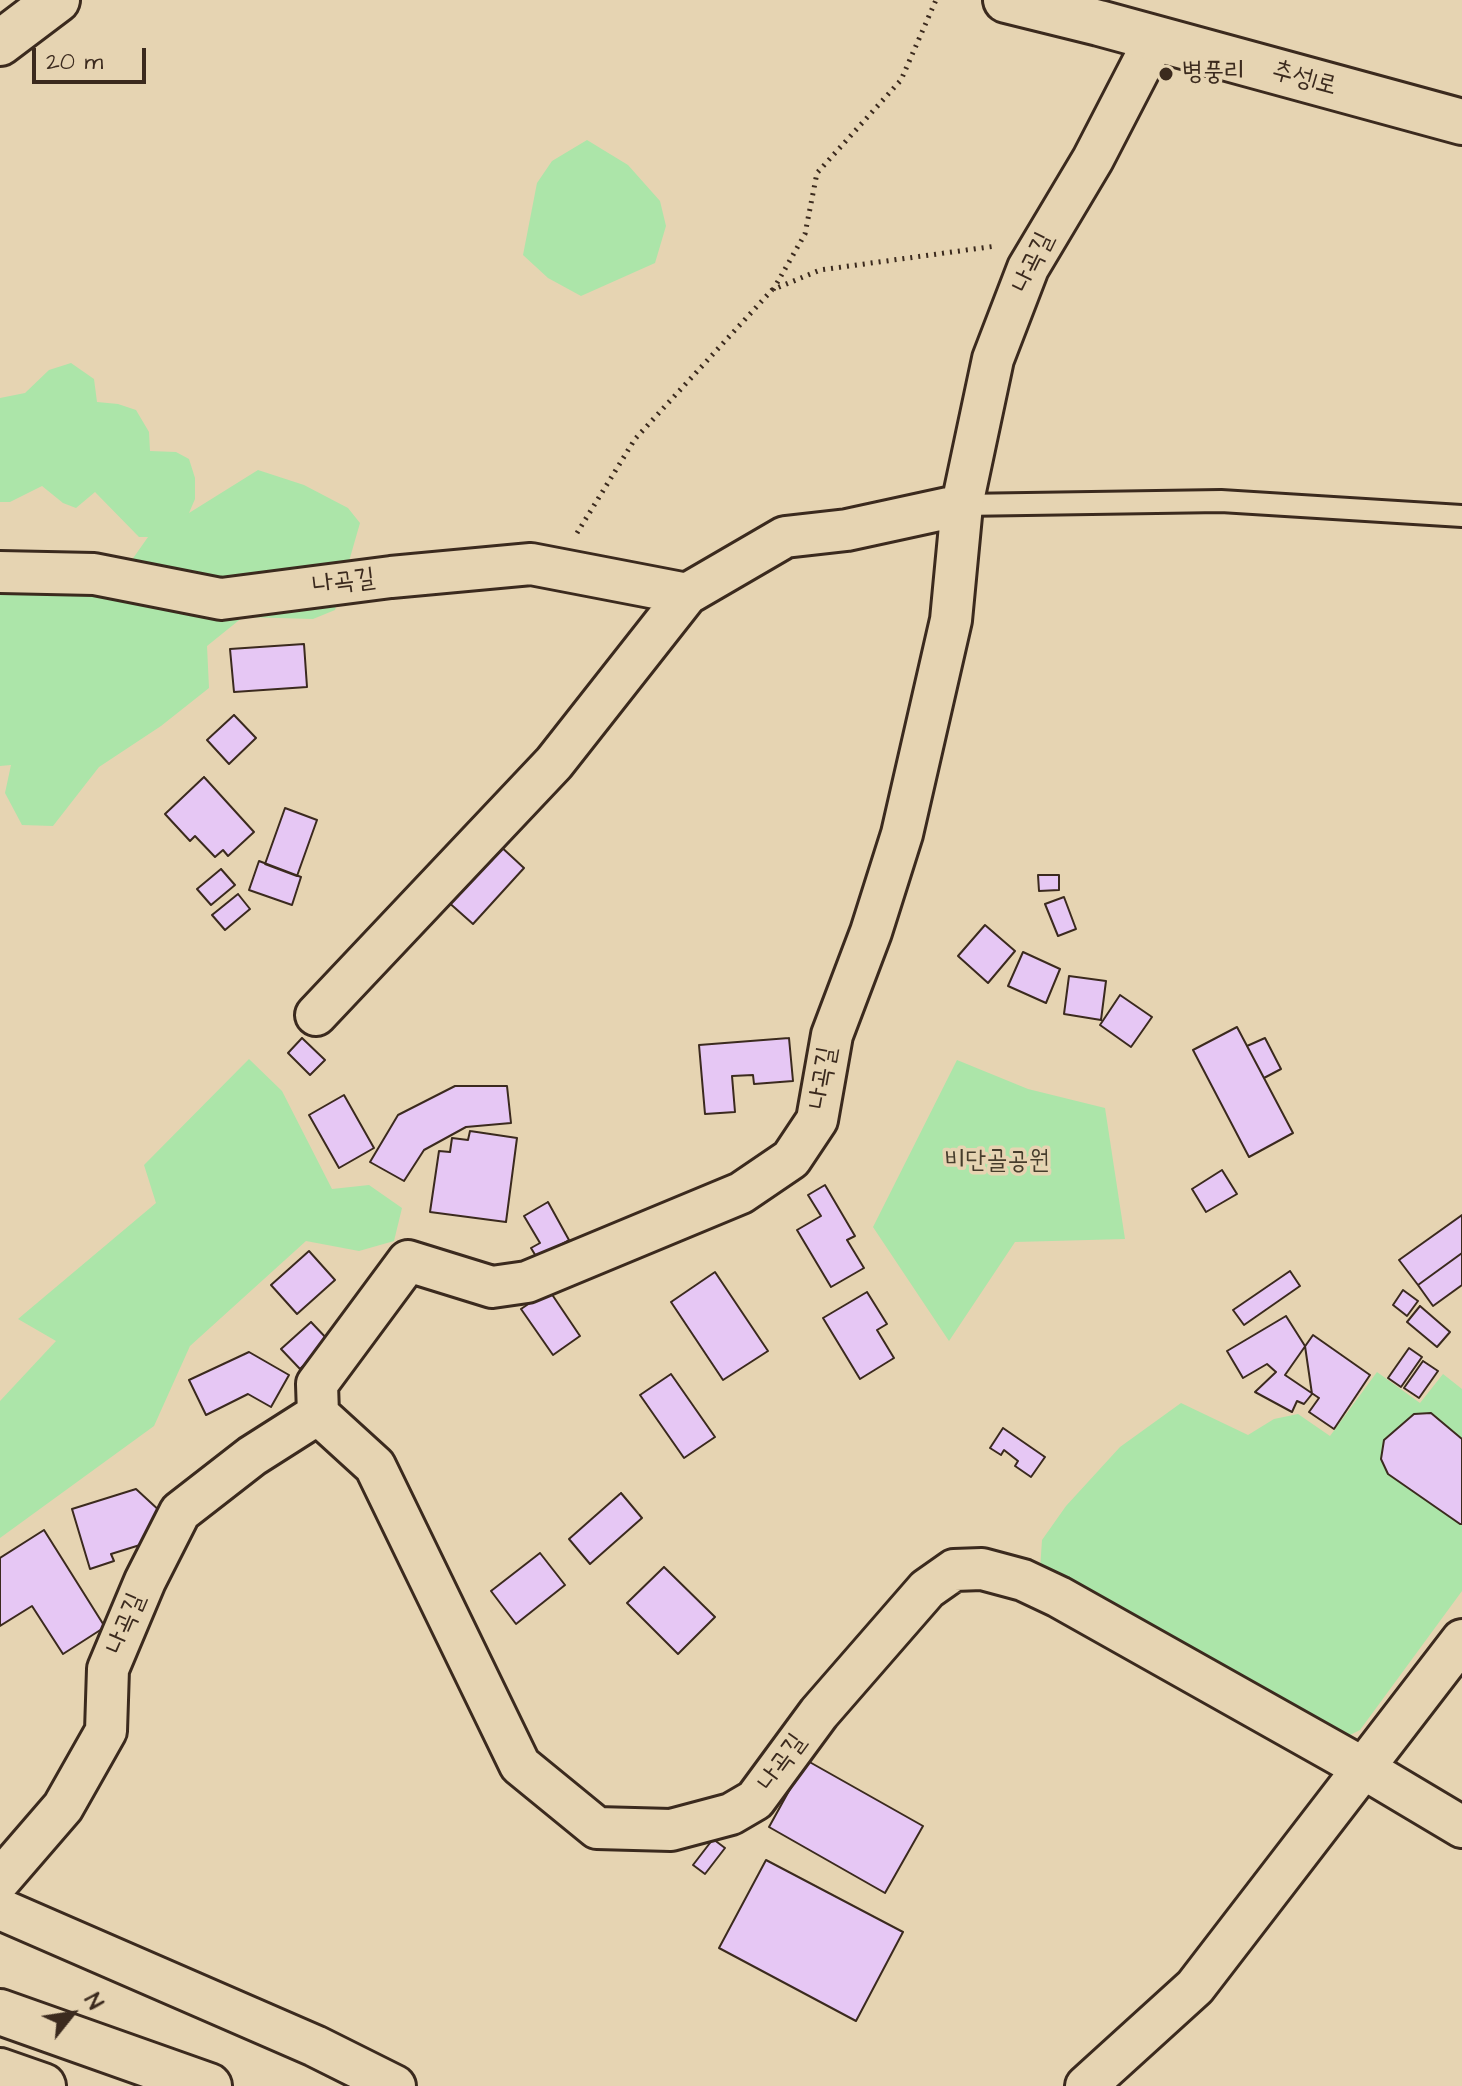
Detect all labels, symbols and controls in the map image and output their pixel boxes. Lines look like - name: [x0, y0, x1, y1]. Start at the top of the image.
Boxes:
- scale bar: [36, 32, 150, 82]
- text: 20 m: [46, 45, 103, 79]
- street label: 추성1로: [1268, 56, 1340, 104]
- place label: 병풍리: [1182, 58, 1245, 90]
- marker: 병풍리: [1157, 65, 1175, 83]
- street label: 나곡길: [1006, 228, 1062, 298]
- street label: 나곡길: [311, 564, 377, 602]
- street label: 나곡길: [803, 1044, 845, 1112]
- park label: 비단골공원: [945, 1147, 1049, 1179]
- street label: 나곡길: [100, 1589, 154, 1659]
- street label: 나곡길: [752, 1728, 814, 1798]
- north arrow: [32, 1974, 112, 2054]
- text: N: [76, 1988, 110, 2015]

